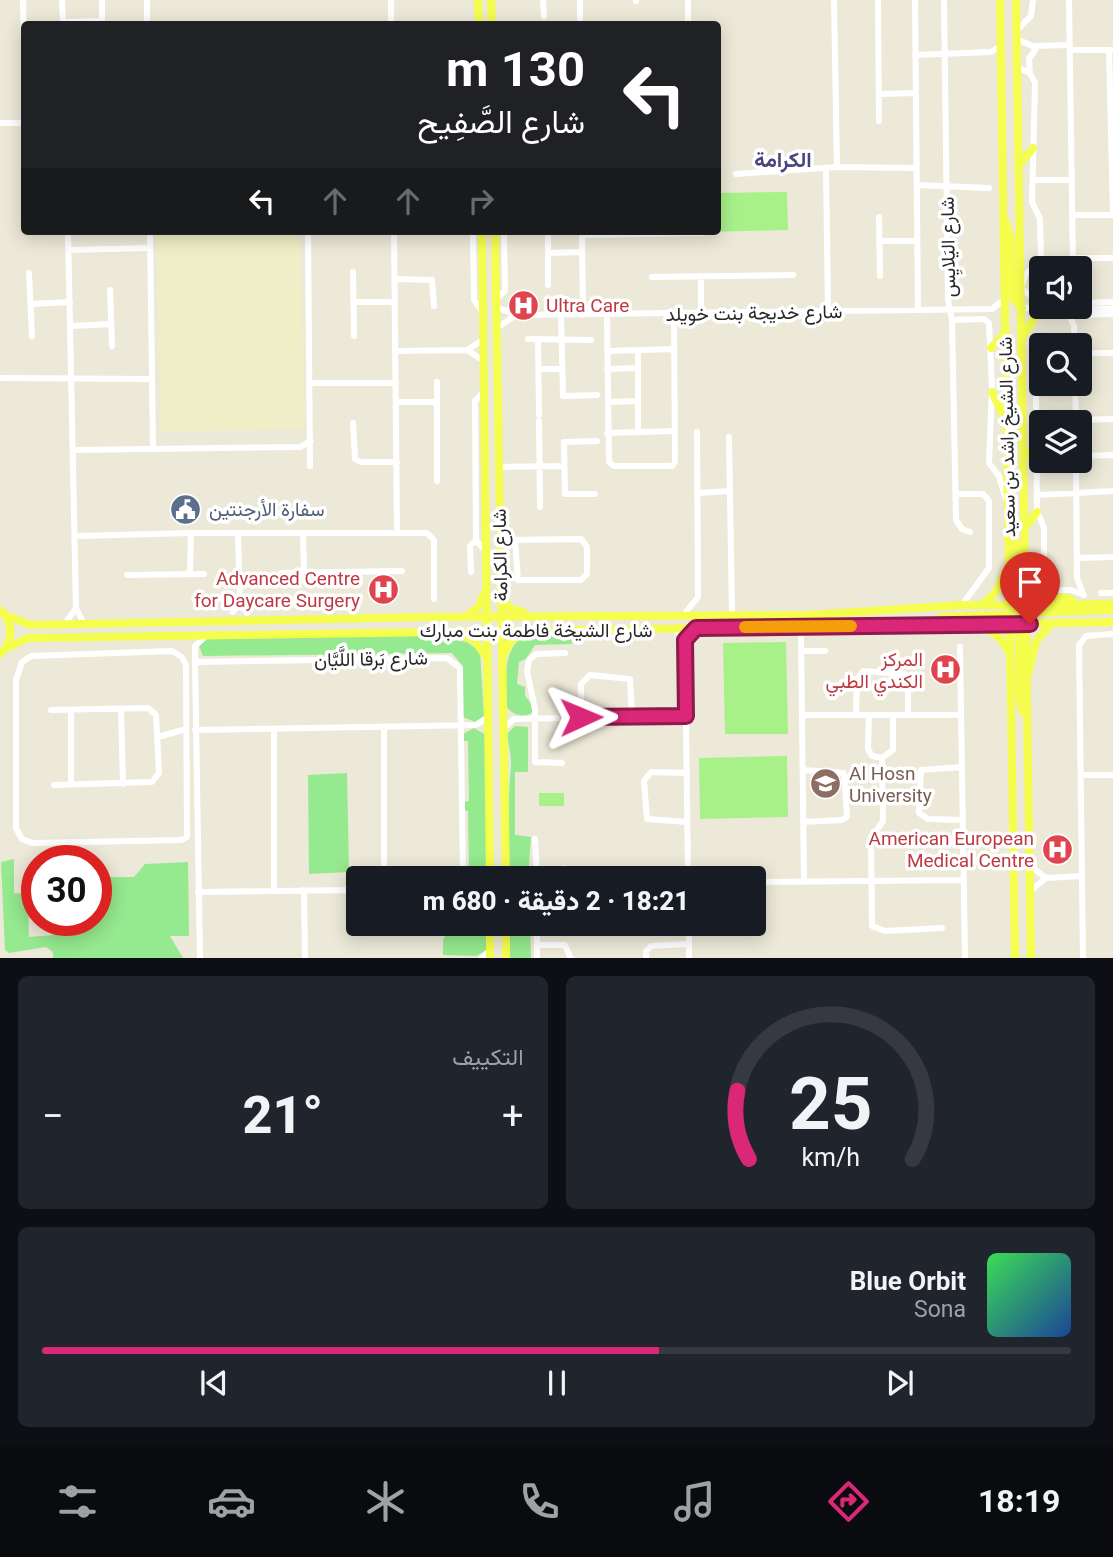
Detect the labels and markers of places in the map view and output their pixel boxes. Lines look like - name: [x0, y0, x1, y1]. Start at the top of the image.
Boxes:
- hospital icon: Ultra Care: [506, 288, 540, 322]
- place label: Ultra Care: [546, 294, 629, 317]
- public building icon: سفارة الأرجنتين: [169, 492, 203, 526]
- place label: سفارة الأرجنتين: [209, 498, 324, 521]
- pin: [1000, 552, 1060, 624]
- place label: Advanced Centre for Daycare Surgery: [194, 567, 360, 612]
- hospital icon: Advanced Centre for Daycare Surgery: [366, 572, 400, 606]
- place label: المركز الكندي الطبي: [825, 648, 923, 697]
- hospital icon: المركز الكندي الطبي: [929, 653, 963, 687]
- place label: Al Hosn University: [849, 762, 932, 807]
- school or university icon: Al Hosn University: [809, 767, 843, 801]
- place label: American European Medical Centre: [869, 827, 1034, 872]
- hospital icon: American European Medical Centre: [1040, 832, 1074, 866]

